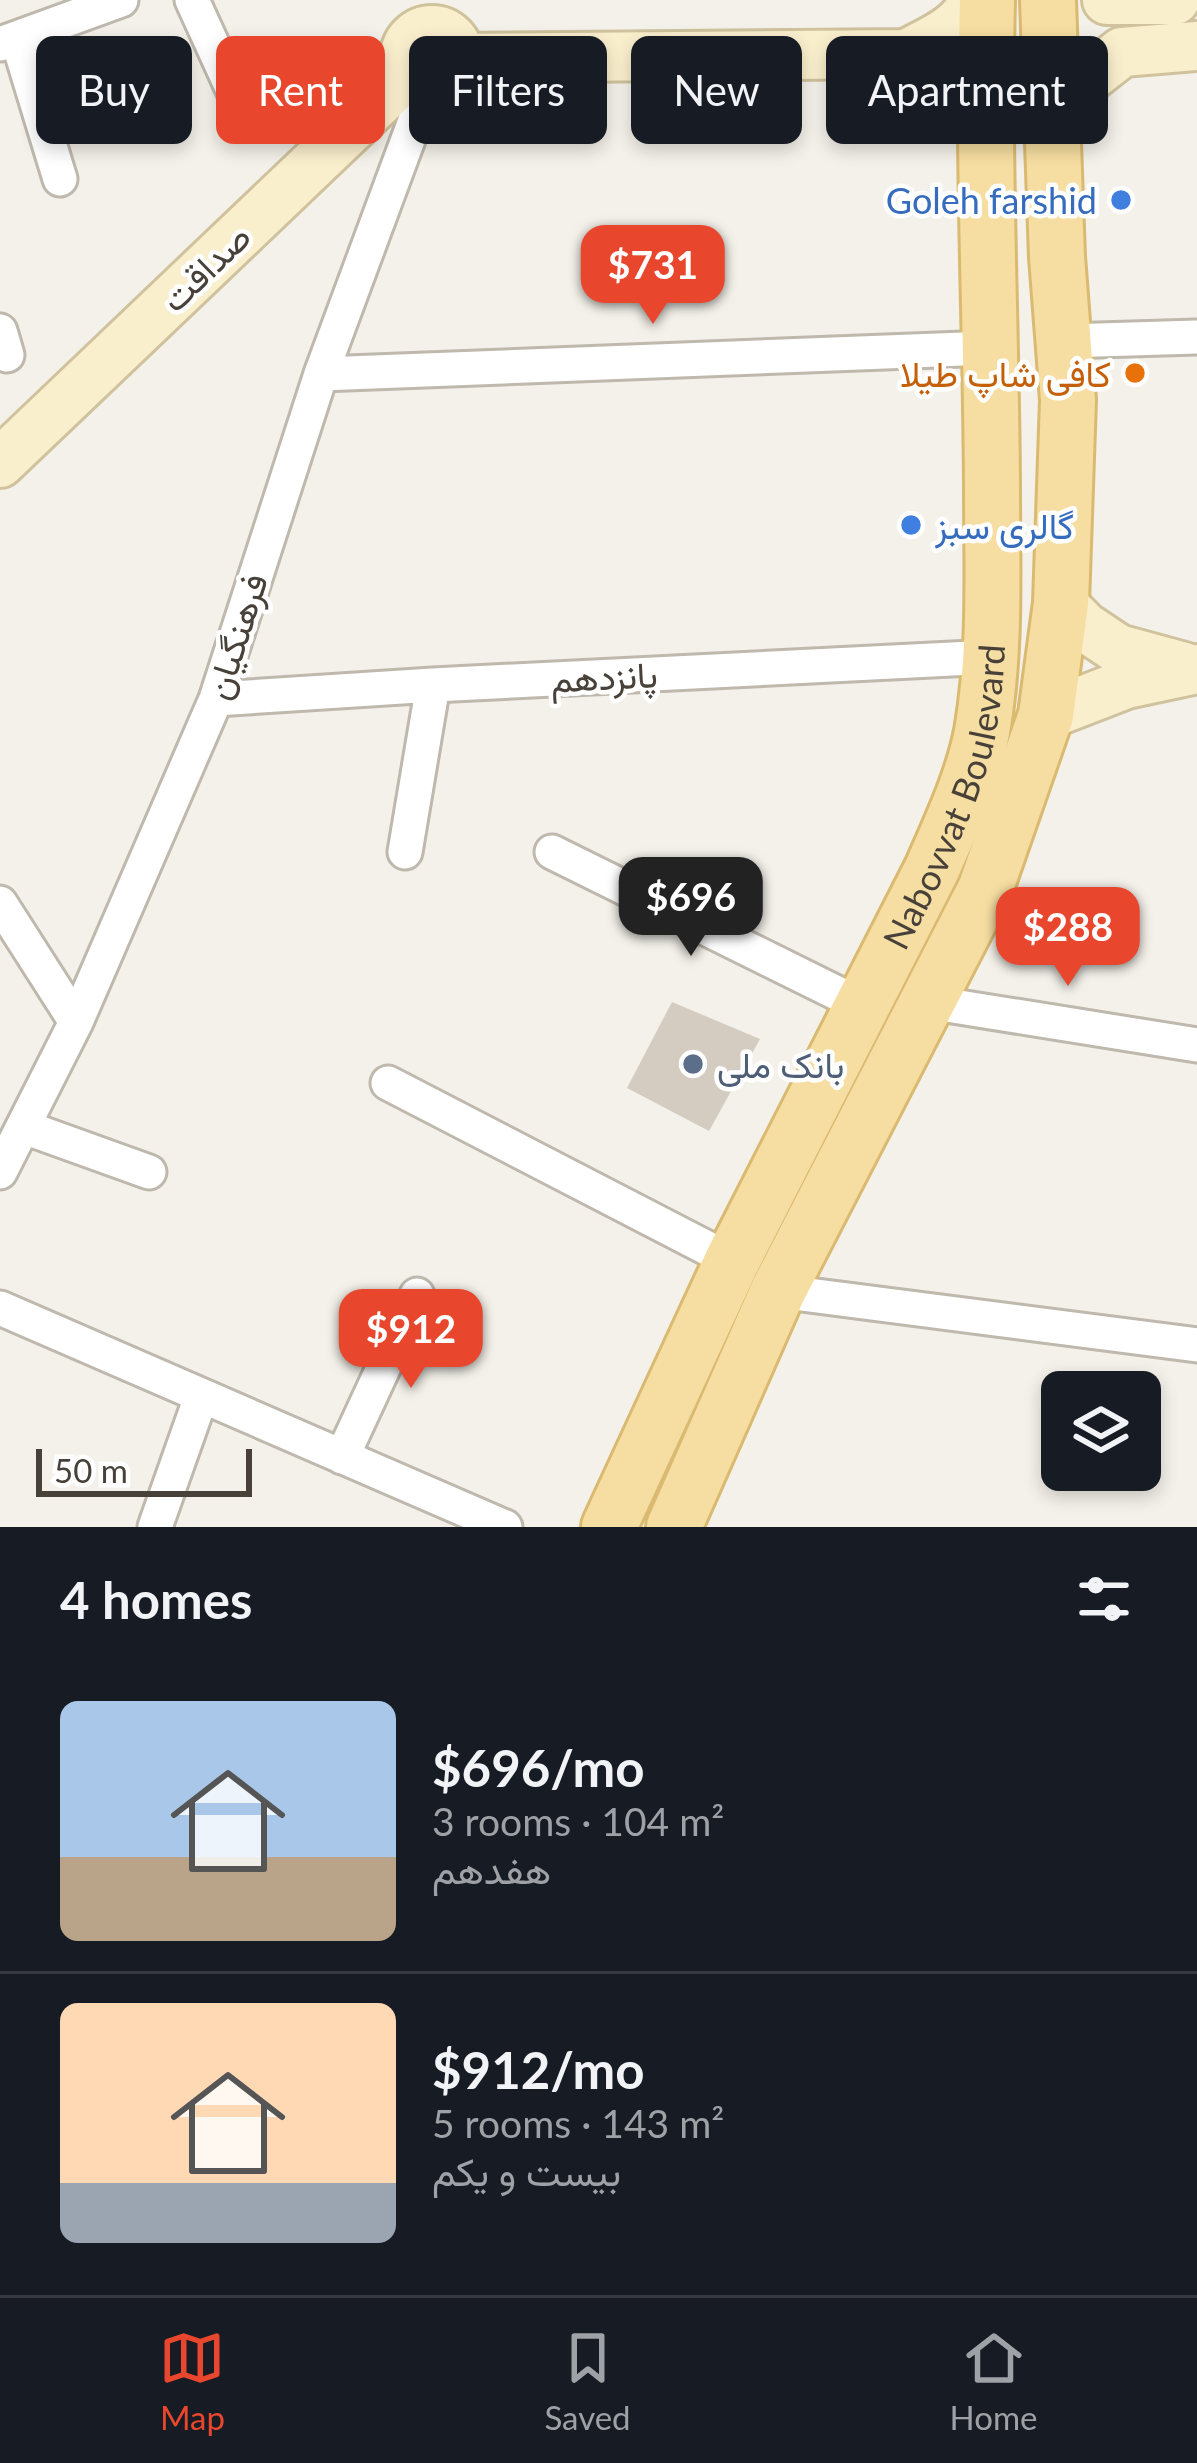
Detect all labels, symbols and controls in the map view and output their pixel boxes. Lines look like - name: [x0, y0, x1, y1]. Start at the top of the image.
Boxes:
- chip: Buy: [36, 36, 192, 144]
- chip: Rent: [216, 36, 385, 144]
- chip: Filters: [409, 36, 607, 144]
- chip: New: [631, 36, 802, 144]
- chip: Apartment: [826, 36, 1108, 144]
- place label: Goleh farshid: [886, 178, 1097, 222]
- marker: Goleh farshid: [1108, 187, 1134, 213]
- street label: صداقت: [151, 214, 259, 320]
- pin: $731: [582, 225, 724, 327]
- text: $731: [608, 241, 698, 287]
- place label: کافی شاپ طیلا: [900, 351, 1111, 399]
- marker: کافی شاپ طیلا: [1122, 360, 1148, 386]
- place label: گالری سبز: [934, 503, 1074, 549]
- marker: گالری سبز: [898, 512, 924, 538]
- street label: فرهنگیان: [194, 567, 278, 705]
- street label: Nabovvat Boulevard: [873, 643, 1013, 956]
- street label: پانزدهم: [549, 651, 659, 705]
- pin: $696: [620, 857, 762, 959]
- text: $696: [646, 873, 736, 919]
- pin: $288: [997, 887, 1139, 989]
- text: $288: [1023, 903, 1113, 949]
- place label: بانک ملی: [717, 1042, 844, 1087]
- marker: بانک ملی: [680, 1051, 706, 1077]
- pin: $912: [340, 1289, 482, 1391]
- text: $912: [366, 1305, 456, 1351]
- map controls: [1041, 1371, 1161, 1491]
- button: layers: [1041, 1371, 1161, 1491]
- scale bar: [36, 1443, 252, 1496]
- text: 50 m: [54, 1450, 128, 1490]
- icon: filters: [1071, 1566, 1137, 1632]
- text: 4 homes: [60, 1569, 252, 1630]
- text: $696/mo: [432, 1737, 645, 1798]
- icon: home: [156, 1749, 300, 1893]
- text: 3 rooms · 104 m²: [432, 1798, 724, 1844]
- text: هفدهم: [432, 1846, 551, 1892]
- text: $912/mo: [432, 2039, 645, 2100]
- icon: home: [156, 2051, 300, 2195]
- text: 5 rooms · 143 m²: [432, 2100, 724, 2146]
- text: بیست و یکم: [432, 2148, 621, 2194]
- tab: Map: [159, 2325, 225, 2437]
- tab: Saved: [544, 2325, 631, 2437]
- tab: Home: [950, 2325, 1038, 2437]

